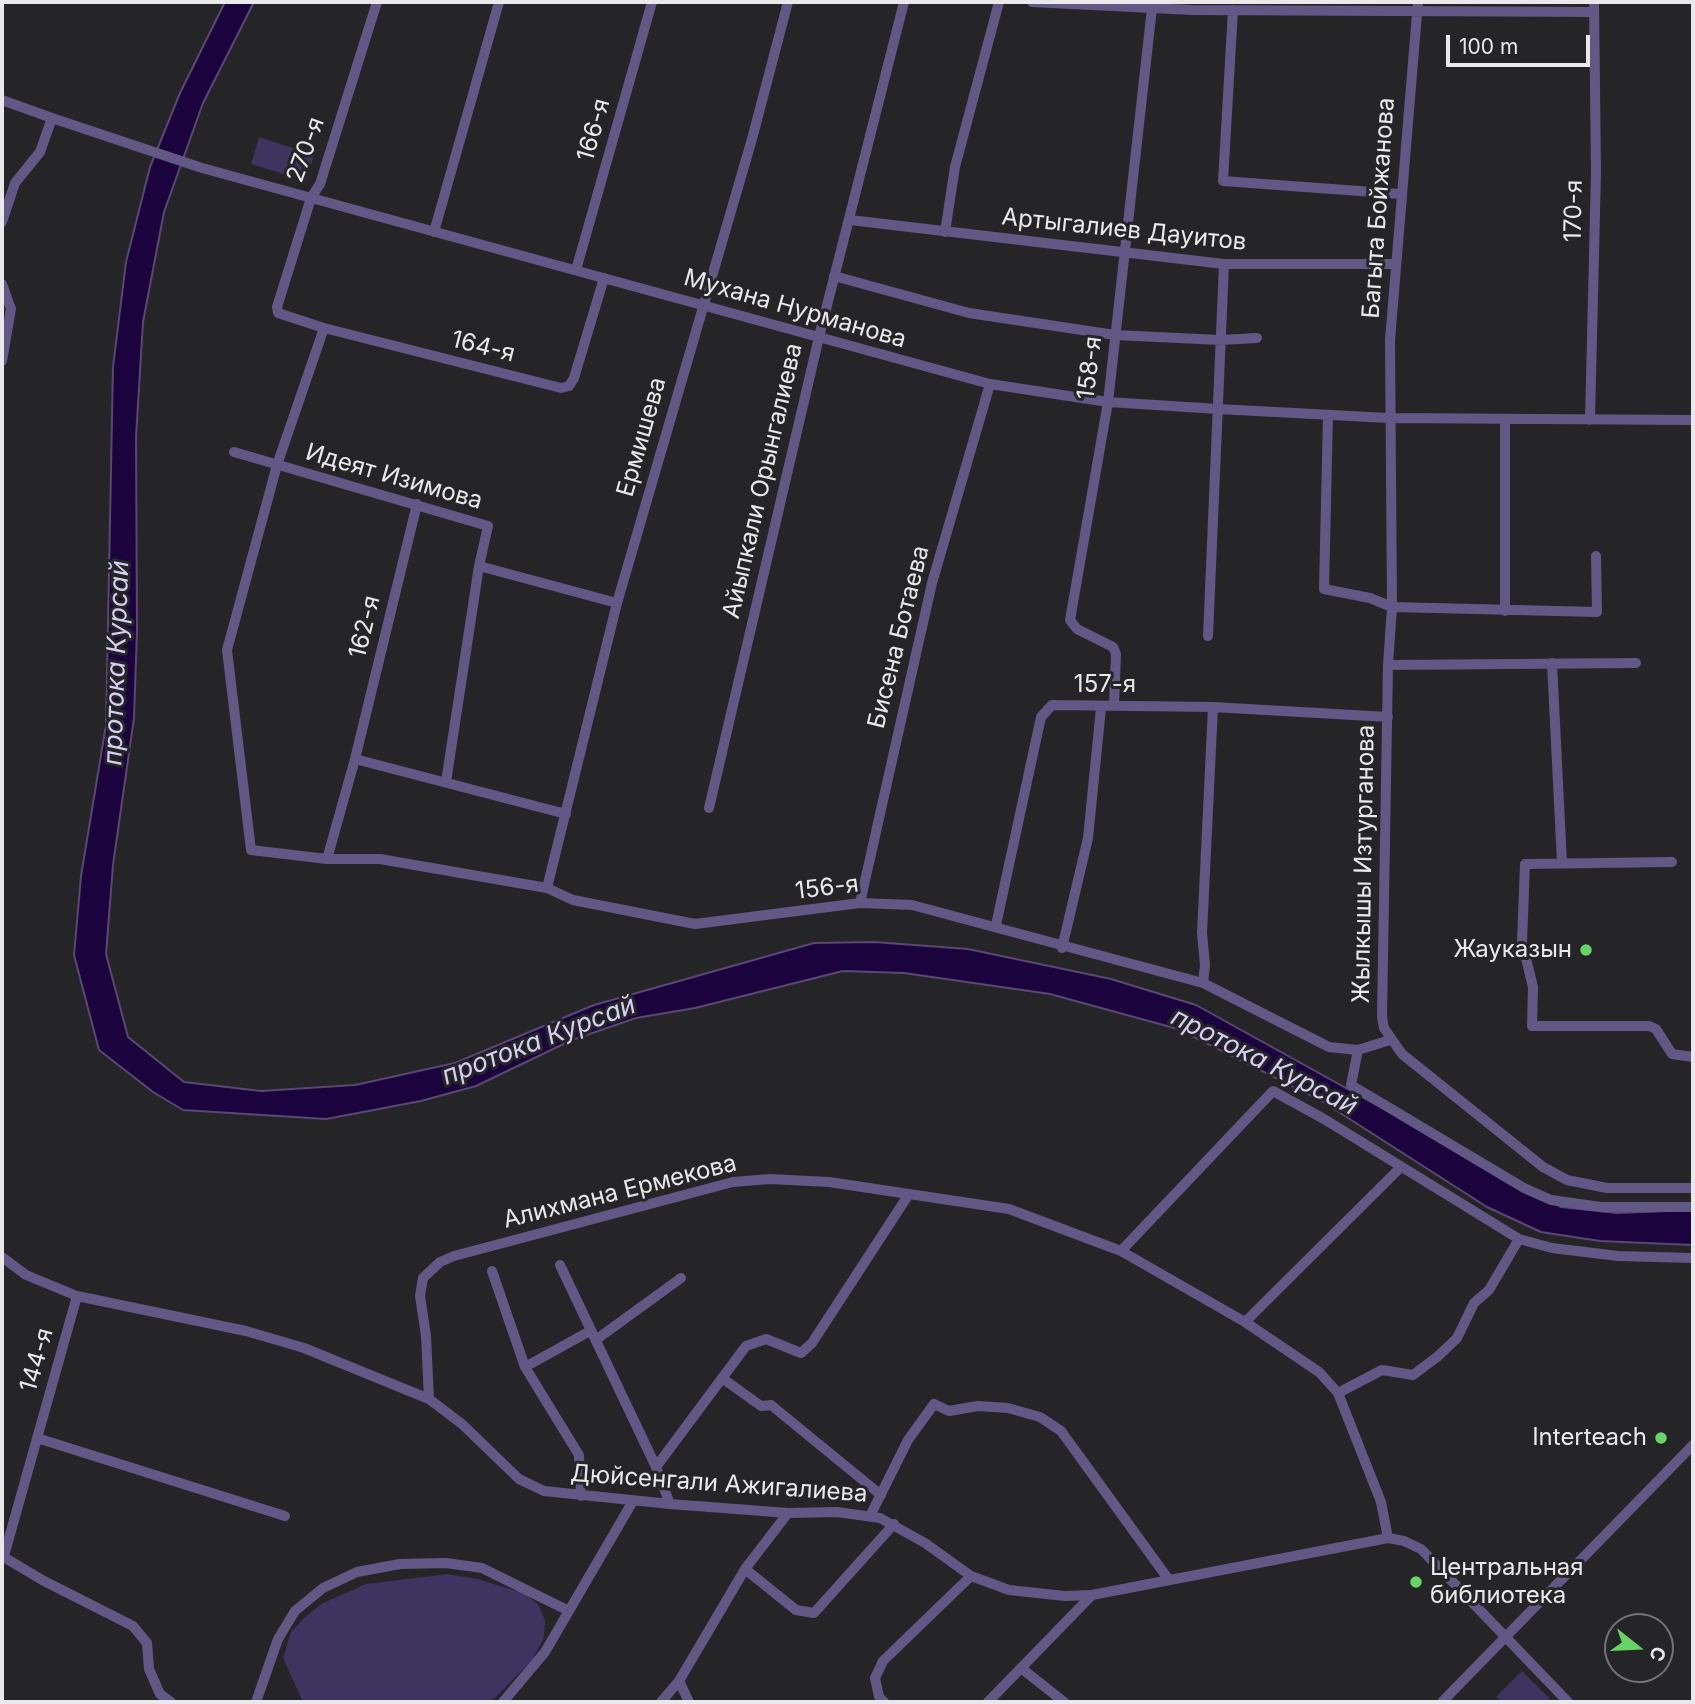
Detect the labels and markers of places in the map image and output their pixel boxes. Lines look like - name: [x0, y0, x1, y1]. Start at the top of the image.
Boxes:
- place label: Жауказын: [1454, 936, 1572, 964]
- marker: Жауказын: [1578, 942, 1594, 958]
- place label: Interteach: [1532, 1424, 1647, 1452]
- marker: Interteach: [1653, 1430, 1669, 1446]
- place label: Центральная библиотека: [1430, 1554, 1584, 1610]
- marker: Центральная библиотека: [1408, 1574, 1424, 1590]

